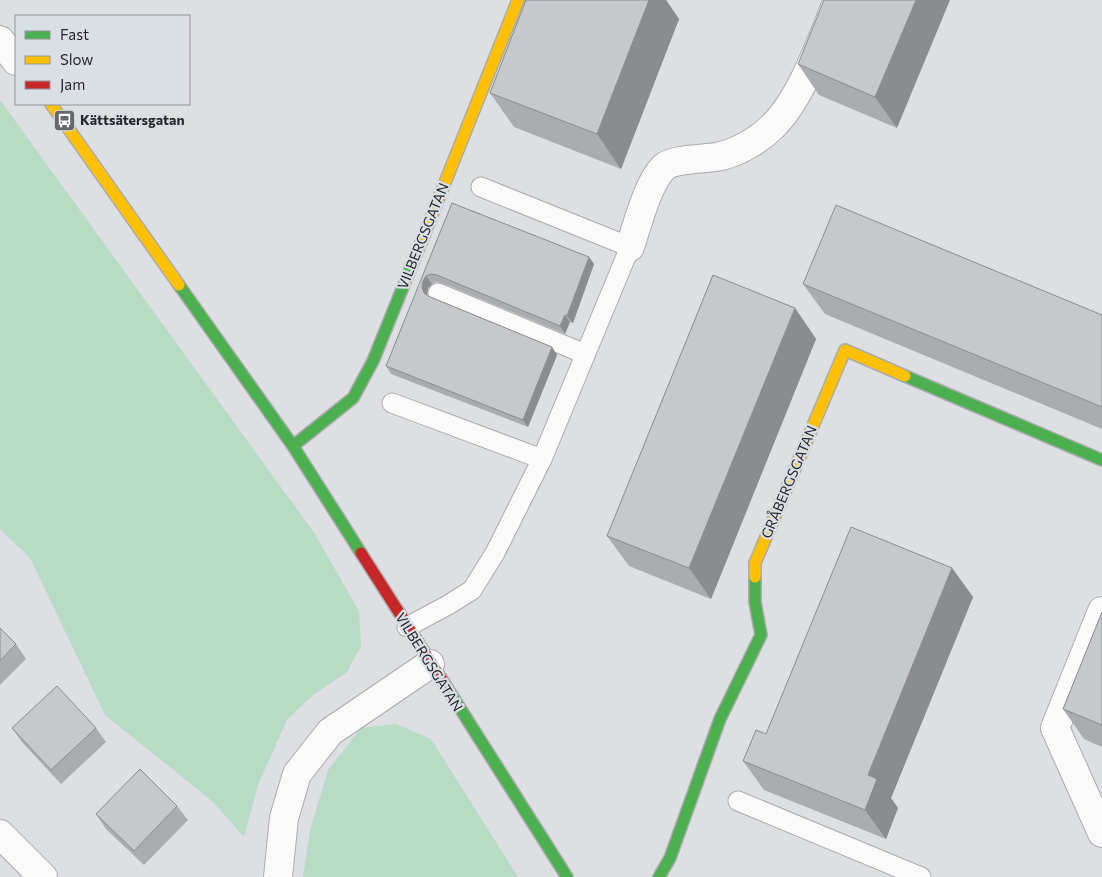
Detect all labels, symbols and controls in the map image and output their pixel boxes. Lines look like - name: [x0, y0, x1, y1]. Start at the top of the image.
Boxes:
- legend: [15, 15, 190, 105]
- text: Fast: [60, 25, 89, 43]
- text: Slow: [60, 50, 93, 68]
- text: Jam: [60, 75, 85, 93]
- bus stop icon: Kättsätersgatan: [52, 108, 76, 132]
- place label: Kättsätersgatan: [80, 111, 184, 128]
- street label: VILBERGSGATAN: [393, 180, 452, 291]
- street label: GRÅBERGSGATAN: [757, 423, 820, 541]
- street label: VILBERGSGATAN: [392, 609, 467, 714]

